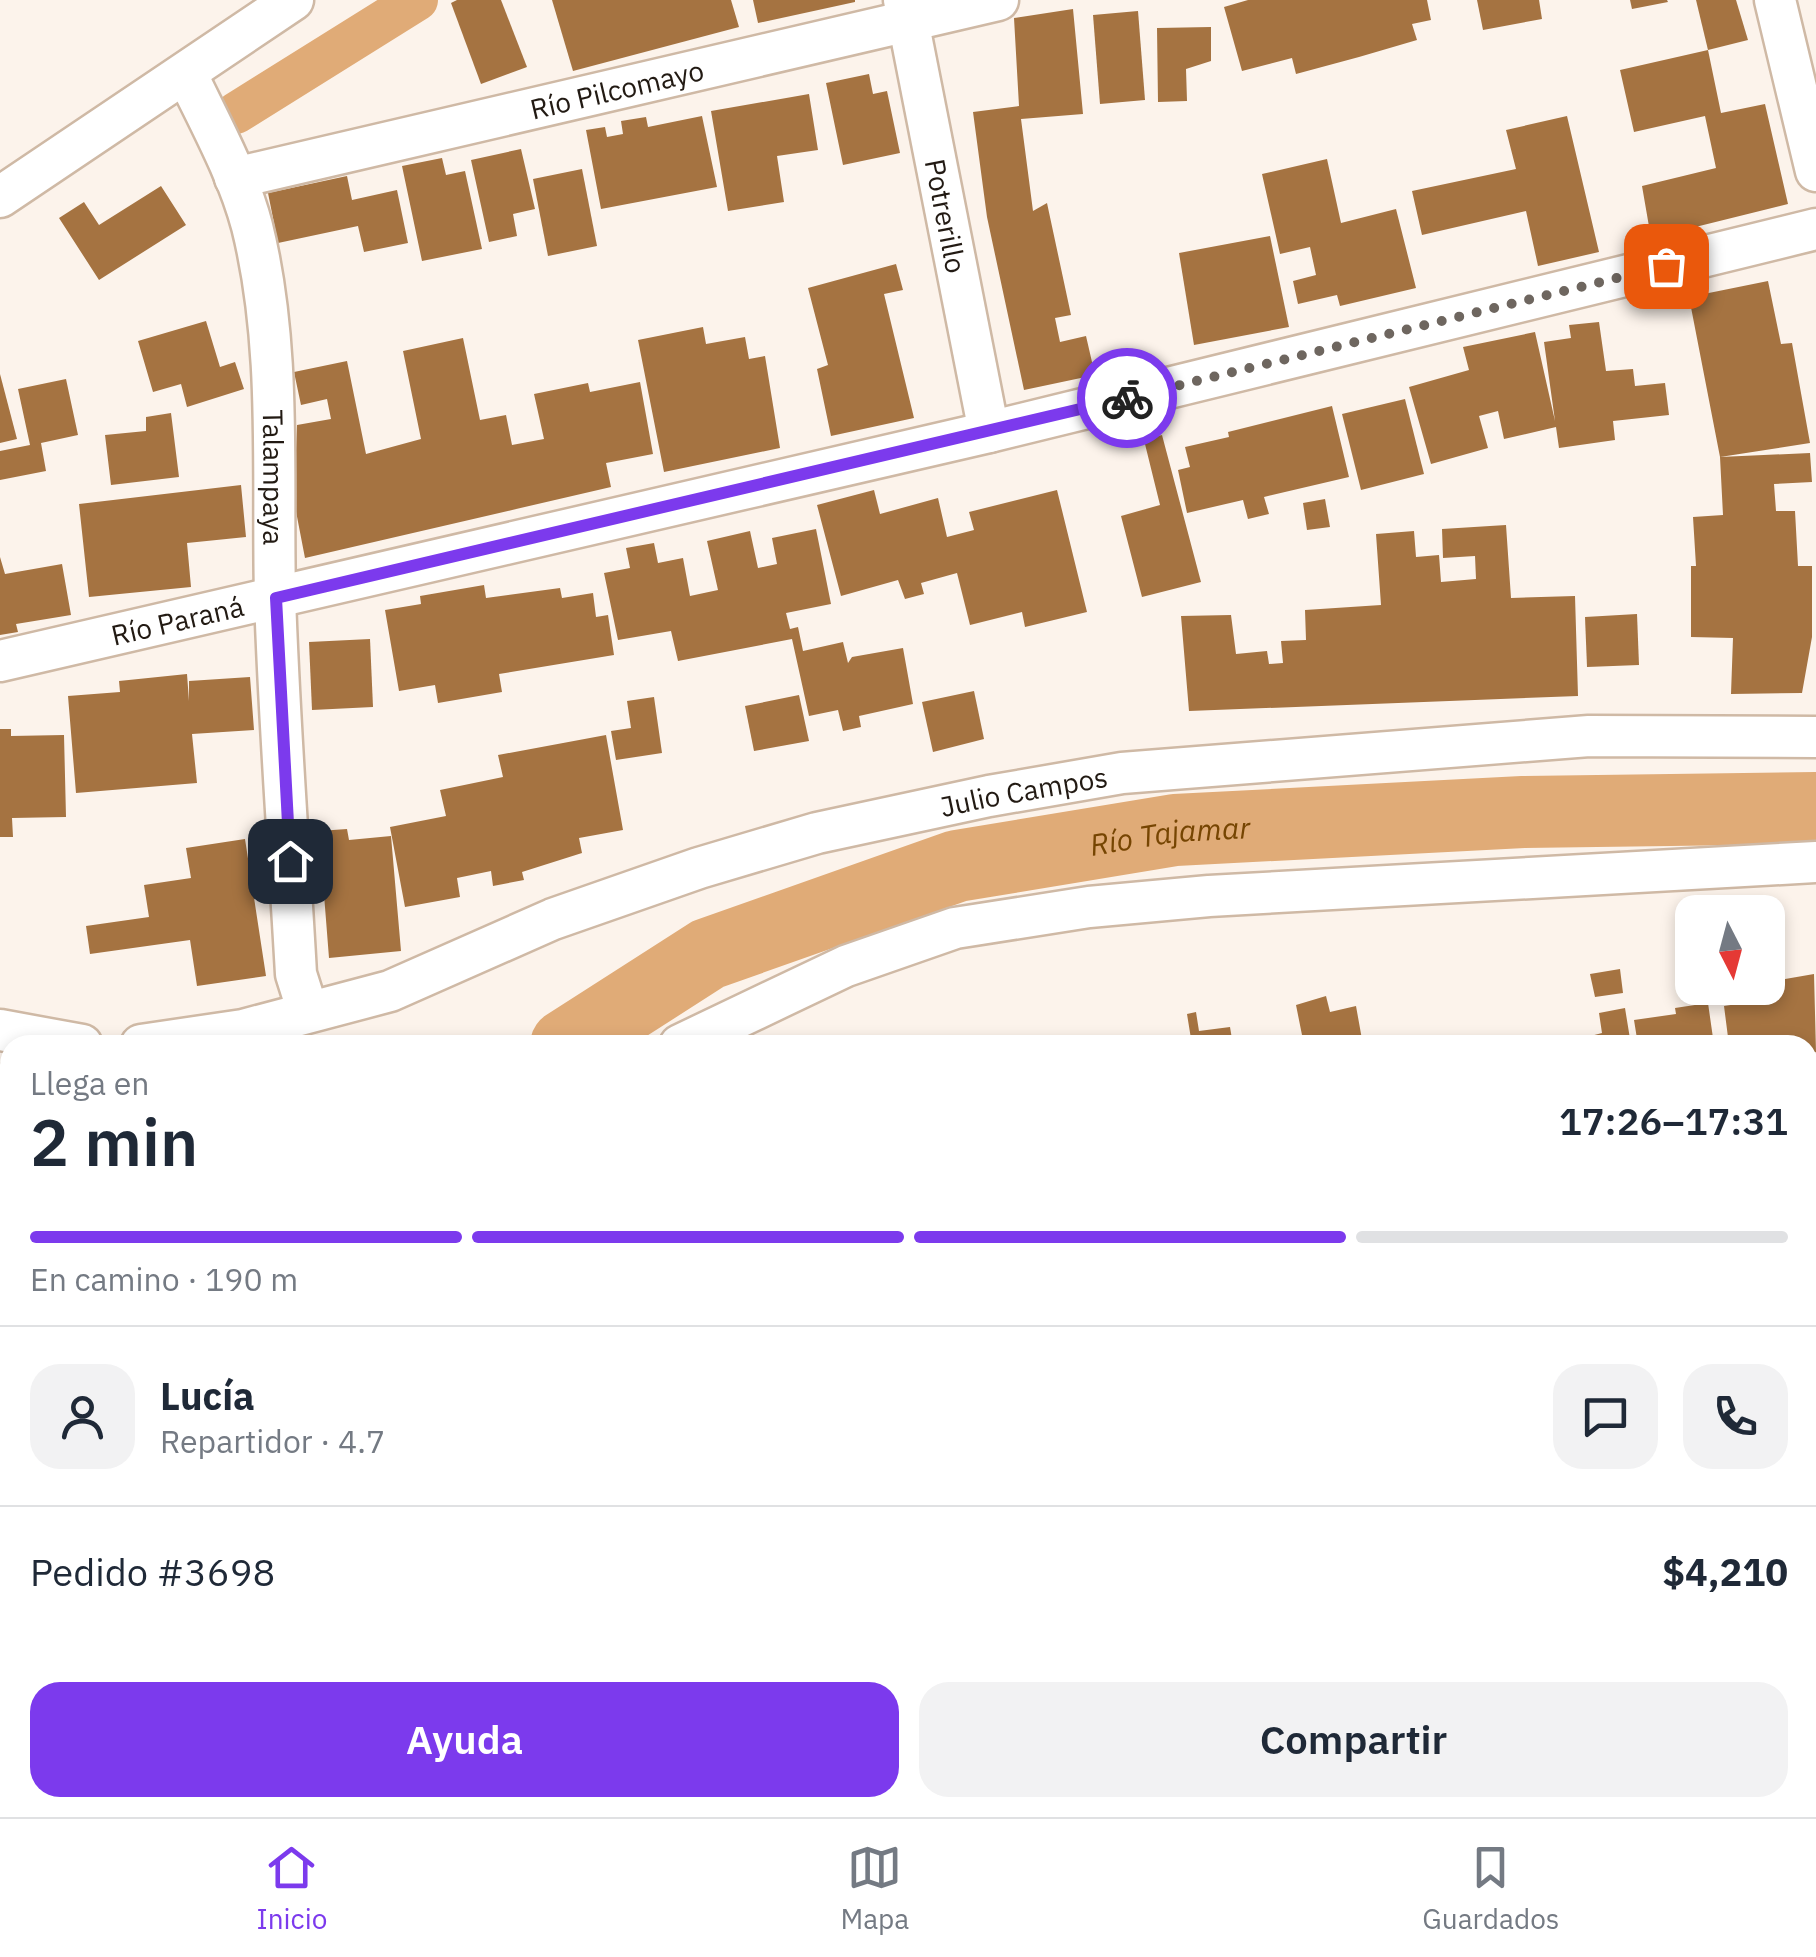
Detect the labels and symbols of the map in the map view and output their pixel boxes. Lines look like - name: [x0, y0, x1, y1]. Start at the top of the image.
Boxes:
- street label: Río Pilcomayo: [526, 51, 707, 127]
- street label: Potrerillo: [917, 156, 976, 276]
- pin: [1624, 224, 1709, 309]
- courier: [1077, 348, 1177, 448]
- street label: Talampaya: [255, 409, 293, 545]
- street label: Río Paraná: [107, 587, 247, 653]
- street label: Julio Campos: [936, 757, 1110, 825]
- water label: Río Tajamar: [1087, 807, 1252, 863]
- pin: [248, 819, 333, 904]
- north arrow: [1675, 895, 1785, 1005]

